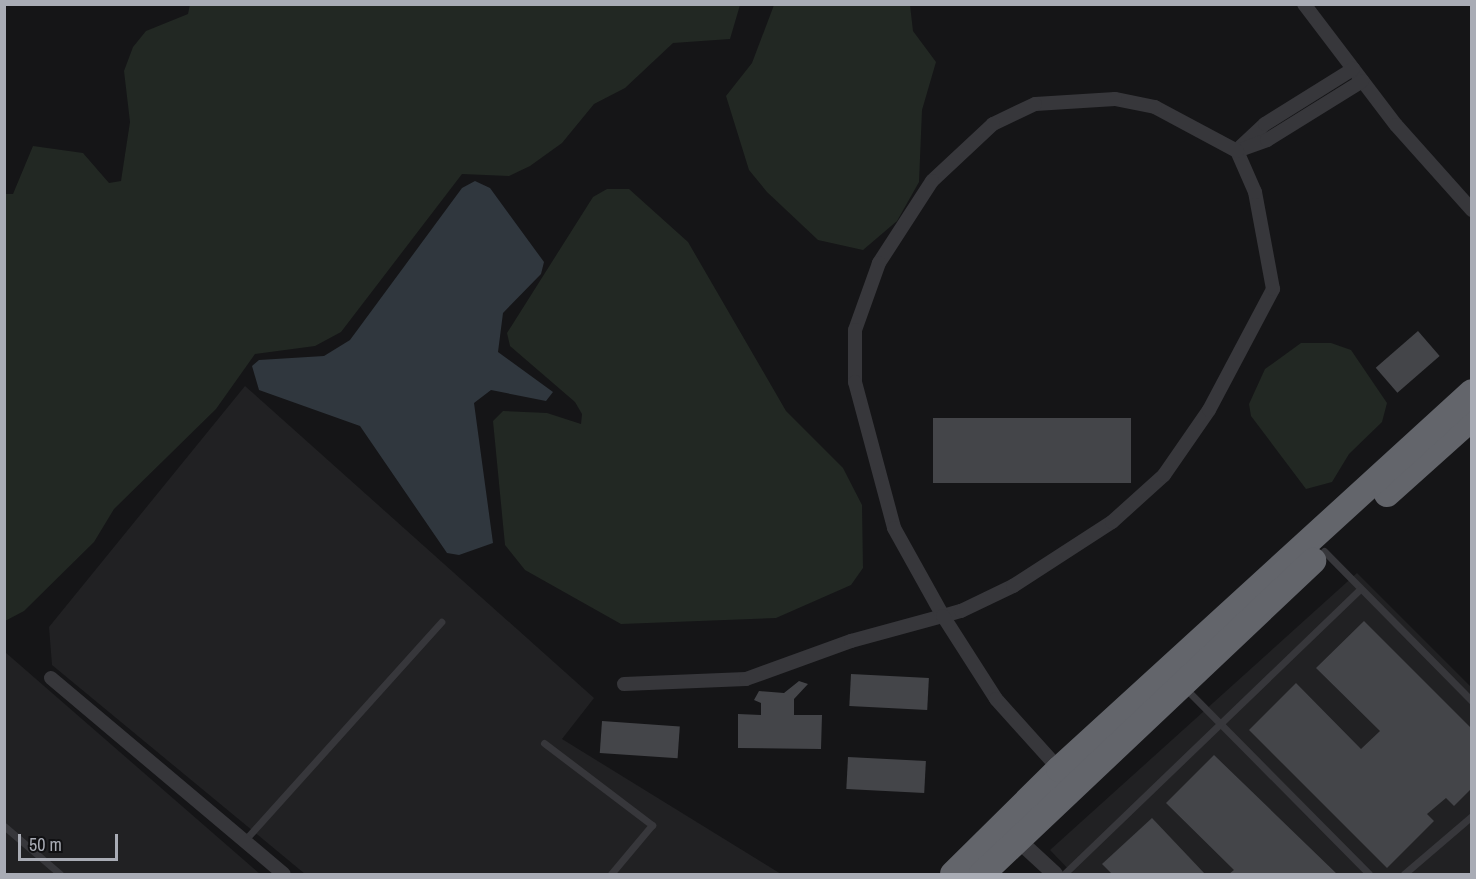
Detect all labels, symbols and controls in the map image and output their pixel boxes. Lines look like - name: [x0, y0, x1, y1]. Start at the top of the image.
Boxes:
- scale bar: [21, 822, 122, 860]
- text: 50 m: [29, 832, 62, 857]

